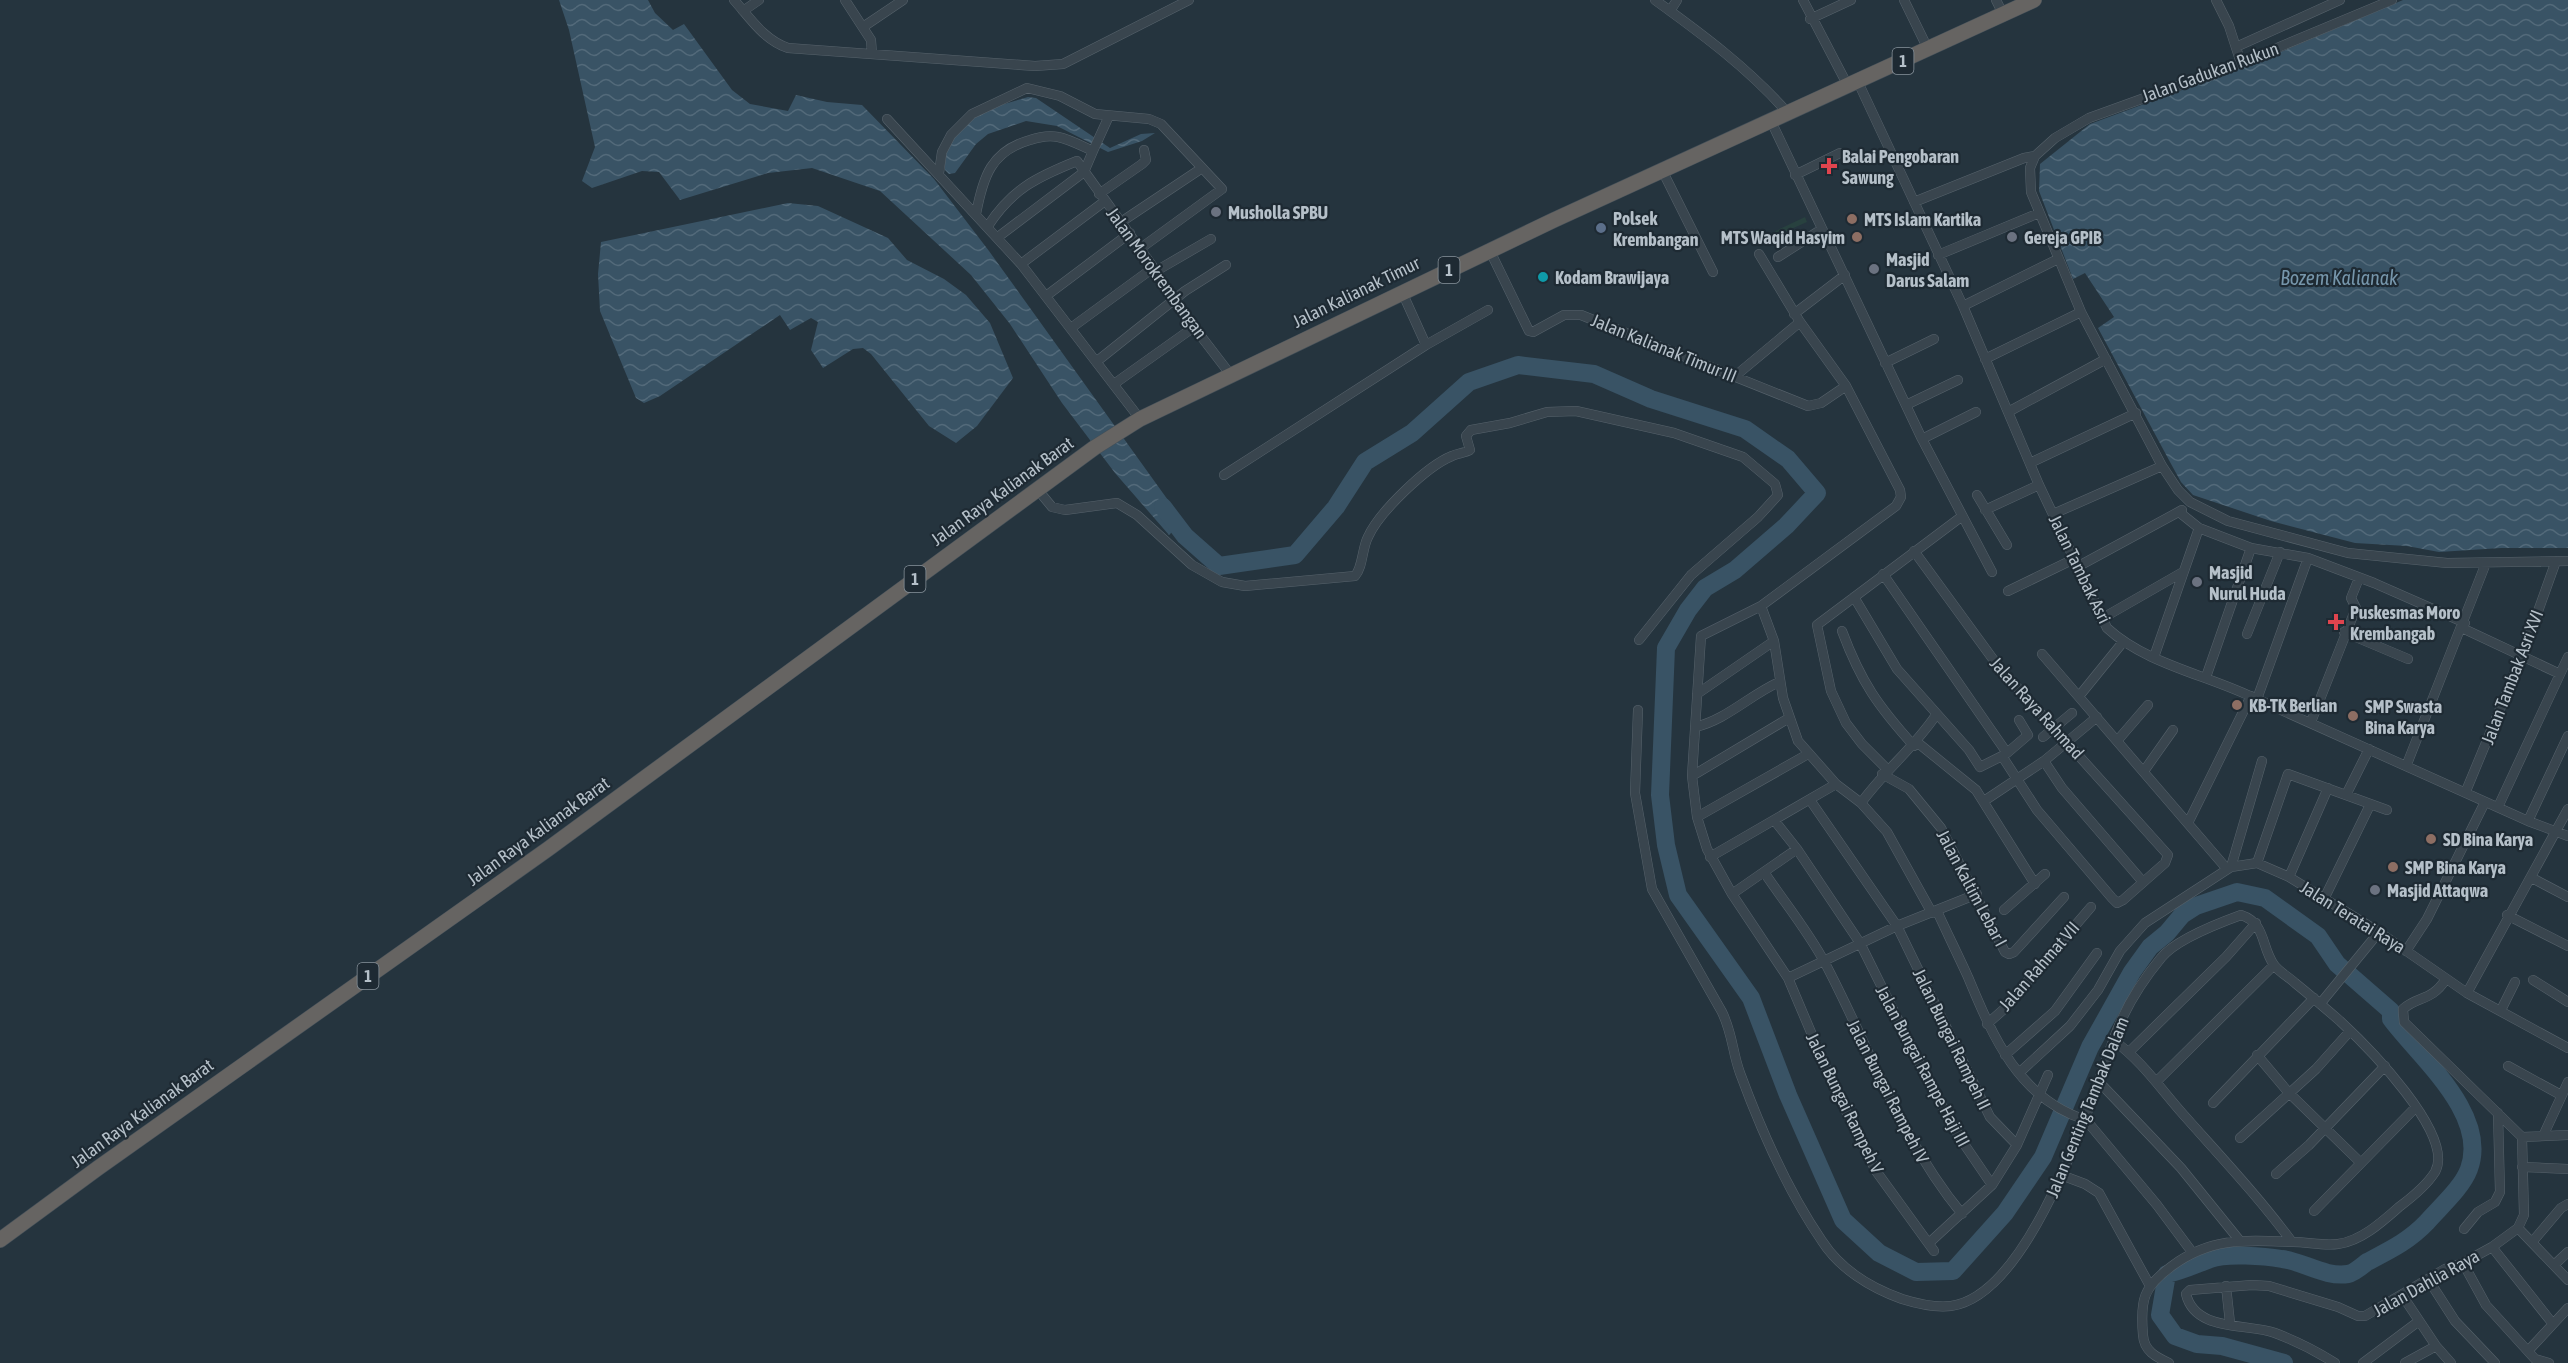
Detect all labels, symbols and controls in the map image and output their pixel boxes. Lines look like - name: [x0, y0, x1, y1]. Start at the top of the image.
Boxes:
- street label: Jalan Gadukan Rukun: [2139, 37, 2281, 107]
- road number: 1: [1892, 48, 1914, 74]
- place label: Balai Pengobaran Sawung: [1842, 146, 1959, 188]
- marker: Balai Pengobaran Sawung: [1820, 157, 1838, 175]
- place label: Musholla SPBU: [1228, 202, 1328, 223]
- street label: Jalan Morokrembangan: [1102, 203, 1212, 343]
- marker: Musholla SPBU: [1209, 205, 1223, 219]
- place label: Polsek Krembangan: [1613, 208, 1699, 250]
- place label: MTS Islam Kartika: [1864, 209, 1981, 230]
- marker: MTS Islam Kartika: [1845, 212, 1859, 226]
- marker: Polsek Krembangan: [1594, 221, 1608, 235]
- place label: MTS Waqid Hasyim: [1721, 227, 1845, 248]
- place label: Gereja GPIB: [2024, 227, 2102, 248]
- marker: MTS Waqid Hasyim: [1850, 230, 1864, 244]
- marker: Gereja GPIB: [2005, 230, 2019, 244]
- place label: Masjid Darus Salam: [1886, 249, 1969, 291]
- street label: Jalan Kalianak Timur: [1289, 252, 1424, 332]
- road number: 1: [1438, 257, 1460, 283]
- marker: Masjid Darus Salam: [1867, 262, 1881, 276]
- water label: Bozem Kalianak: [2280, 266, 2398, 289]
- place label: Kodam Brawijaya: [1555, 267, 1669, 288]
- marker: Kodam Brawijaya: [1536, 270, 1550, 284]
- street label: Jalan Kalianak Timur III: [1588, 309, 1740, 387]
- street label: Jalan Raya Kalianak Barat: [927, 432, 1077, 550]
- street label: Jalan Tambak Asri: [2045, 511, 2115, 627]
- place label: Masjid Nurul Huda: [2209, 562, 2286, 604]
- road number: 1: [904, 566, 926, 592]
- marker: Masjid Nurul Huda: [2190, 575, 2204, 589]
- place label: Puskesmas Moro Krembangab: [2350, 602, 2460, 644]
- street label: Jalan Tambak Asri XVI: [2477, 607, 2547, 747]
- marker: Puskesmas Moro Krembangab: [2327, 613, 2345, 631]
- street label: Jalan Raya Rahmad: [1986, 653, 2088, 763]
- place label: KB-TK Berlian: [2249, 695, 2337, 716]
- place label: SMP Swasta Bina Karya: [2365, 696, 2442, 738]
- marker: KB-TK Berlian: [2230, 698, 2244, 712]
- marker: SMP Swasta Bina Karya: [2346, 709, 2360, 723]
- street label: Jalan Raya Kalianak Barat: [463, 772, 613, 890]
- street label: Jalan Kaltim Lebar I: [1932, 826, 2012, 950]
- place label: SD Bina Karya: [2443, 829, 2533, 850]
- marker: SD Bina Karya: [2424, 832, 2438, 846]
- place label: SMP Bina Karya: [2405, 857, 2506, 878]
- marker: SMP Bina Karya: [2386, 860, 2400, 874]
- street label: Jalan Teratai Raya: [2297, 876, 2409, 958]
- place label: Masjid Attaqwa: [2387, 880, 2488, 901]
- marker: Masjid Attaqwa: [2368, 883, 2382, 897]
- street label: Jalan Rahmat VII: [1994, 917, 2084, 1015]
- road number: 1: [358, 963, 378, 989]
- street label: Jalan Bungai Rampeh II: [1909, 965, 1995, 1113]
- street label: Jalan Bungai Rampe Haji III: [1872, 982, 1974, 1150]
- street label: Jalan Genting Tambak Dalam: [2041, 1014, 2133, 1200]
- street label: Jalan Bungai Rampeh IV: [1843, 1016, 1933, 1167]
- street label: Jalan Bungai Rampeh V: [1802, 1029, 1888, 1177]
- street label: Jalan Raya Kalianak Barat: [67, 1054, 217, 1172]
- street label: Jalan Dahlia Raya: [2369, 1245, 2483, 1321]

